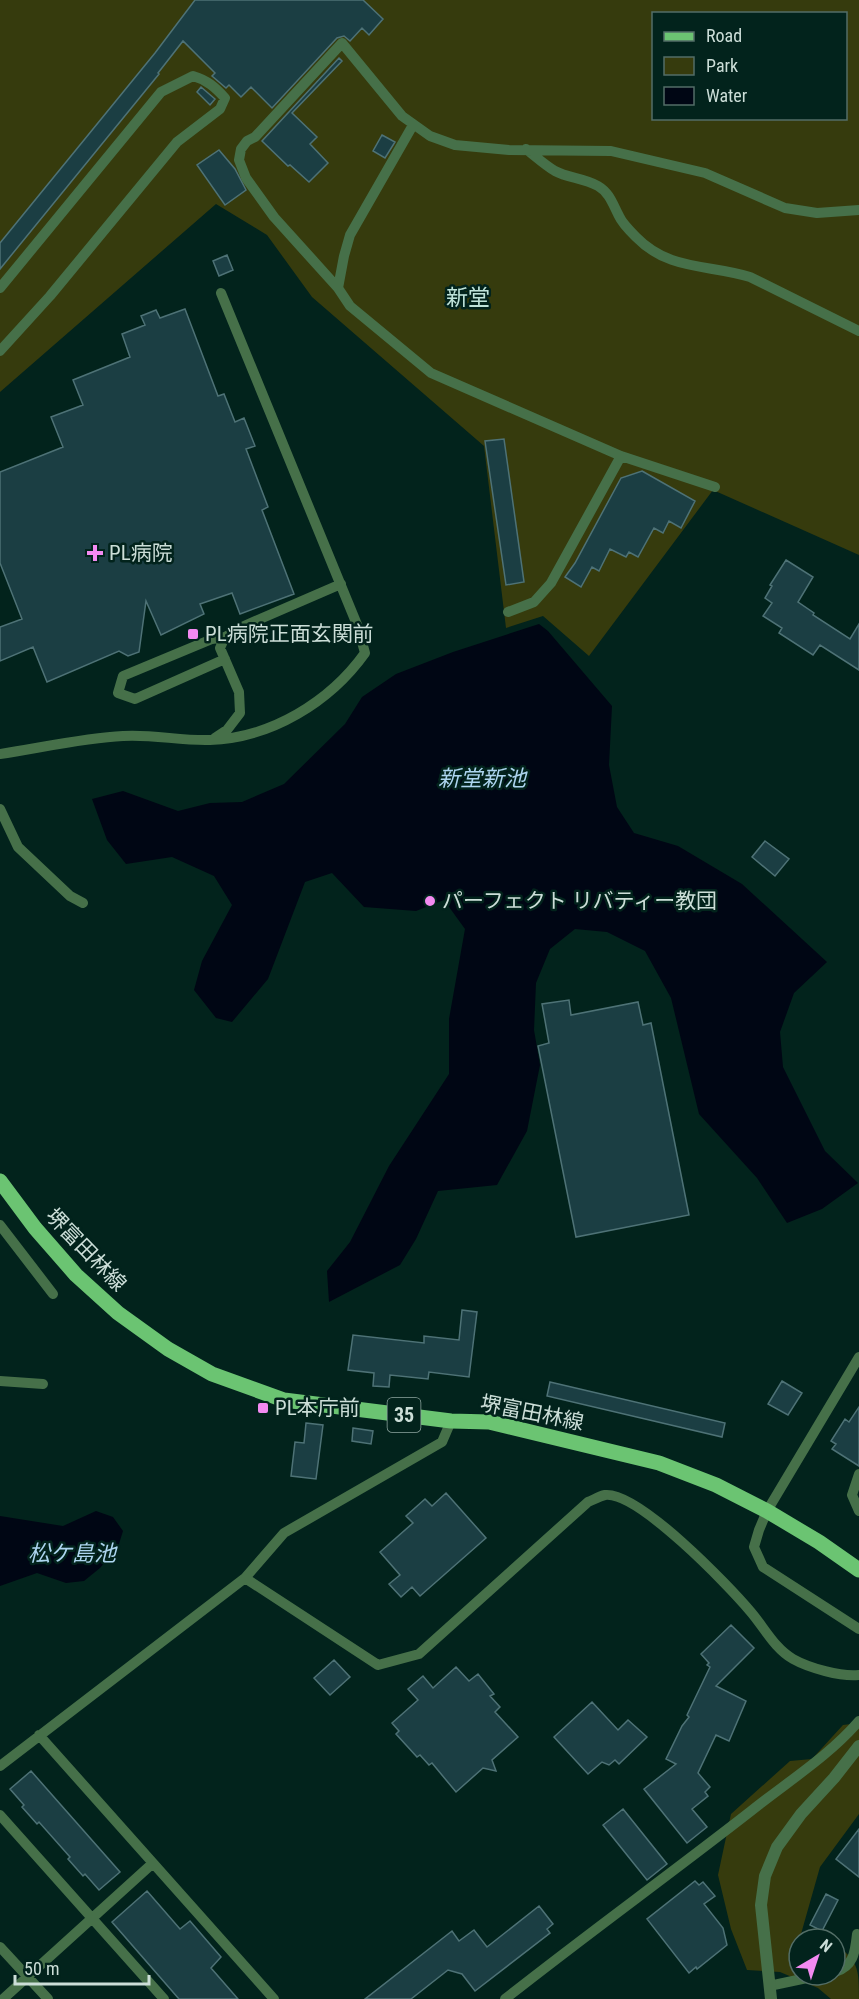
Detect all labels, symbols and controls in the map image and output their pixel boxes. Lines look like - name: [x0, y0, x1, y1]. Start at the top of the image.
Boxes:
- legend: [652, 12, 847, 120]
- text: Road: [706, 25, 742, 46]
- text: Park: [706, 55, 738, 76]
- text: Water: [706, 85, 748, 106]
- district label: 新堂: [446, 285, 490, 310]
- place label: PL病院: [109, 541, 173, 565]
- marker: PL病院: [86, 544, 104, 562]
- place label: PL病院正面玄関前: [205, 622, 374, 646]
- marker: PL病院正面玄関前: [186, 627, 200, 641]
- water label: 新堂新池: [438, 766, 528, 791]
- place label: パーフェクト リバティー教団: [442, 889, 717, 913]
- marker: パーフェクト リバティー教団: [423, 894, 437, 908]
- street label: 堺富田林線: [41, 1204, 131, 1296]
- street label: 堺富田林線: [478, 1391, 586, 1435]
- place label: PL本庁前: [275, 1396, 360, 1420]
- road number: 35: [388, 1398, 420, 1432]
- marker: PL本庁前: [256, 1401, 270, 1415]
- water label: 松ケ島池: [28, 1541, 118, 1566]
- north arrow: [787, 1927, 847, 1987]
- text: N: [816, 1935, 836, 1956]
- scale bar: [15, 1948, 148, 1986]
- text: 50 m: [24, 1958, 59, 1979]

